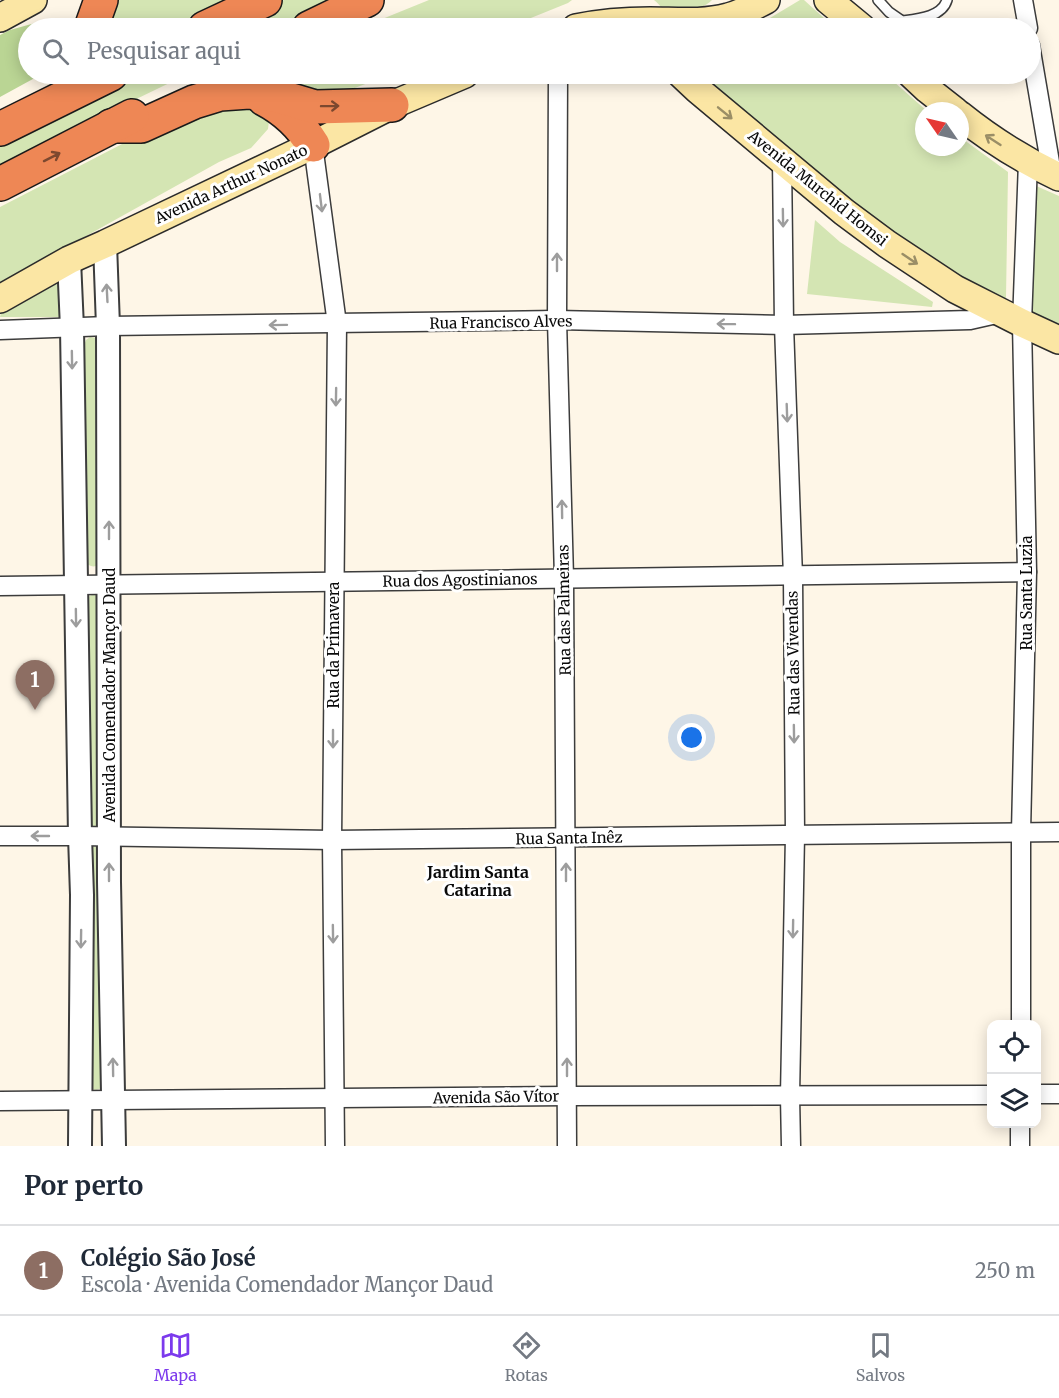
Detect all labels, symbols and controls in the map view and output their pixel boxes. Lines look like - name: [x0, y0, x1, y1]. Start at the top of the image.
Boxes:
- search box: [18, 18, 1041, 84]
- icon: search: [39, 35, 72, 68]
- text: Pesquisar aqui: [87, 37, 241, 65]
- one-way arrow: [319, 101, 339, 112]
- north arrow: [915, 102, 969, 156]
- one-way arrow: [716, 106, 732, 119]
- street label: Avenida Murchid Homsi: [744, 125, 892, 250]
- one-way arrow: [985, 133, 1002, 145]
- street label: Avenida Arthur Nonato: [151, 140, 310, 228]
- one-way arrow: [43, 150, 61, 162]
- one-way arrow: [315, 192, 326, 212]
- one-way arrow: [777, 208, 789, 228]
- one-way arrow: [551, 252, 563, 272]
- one-way arrow: [902, 253, 918, 265]
- one-way arrow: [101, 283, 112, 303]
- street label: Rua Francisco Alves: [429, 311, 573, 333]
- one-way arrow: [716, 318, 736, 330]
- one-way arrow: [269, 319, 289, 331]
- one-way arrow: [66, 350, 78, 370]
- one-way arrow: [330, 386, 342, 406]
- one-way arrow: [782, 403, 793, 423]
- one-way arrow: [556, 499, 568, 519]
- one-way arrow: [103, 520, 115, 540]
- street label: Rua Santa Luzia: [1017, 535, 1036, 651]
- street label: Rua das Palmeiras: [553, 544, 575, 676]
- street label: Avenida Comendador Mançor Daud: [100, 568, 119, 823]
- street label: Rua dos Agostinianos: [382, 569, 538, 591]
- street label: Rua da Primavera: [324, 582, 343, 708]
- street label: Rua das Vivendas: [782, 590, 804, 716]
- one-way arrow: [70, 608, 82, 628]
- pin: 1: [15, 660, 54, 710]
- your location: [677, 723, 706, 752]
- one-way arrow: [788, 724, 800, 744]
- one-way arrow: [327, 728, 339, 748]
- street label: Rua Santa Inêz: [515, 828, 623, 848]
- one-way arrow: [30, 830, 50, 842]
- one-way arrow: [103, 862, 115, 882]
- district label: Jardim Santa Catarina: [426, 862, 529, 900]
- one-way arrow: [560, 862, 572, 882]
- one-way arrow: [787, 919, 799, 939]
- one-way arrow: [327, 923, 339, 943]
- one-way arrow: [75, 929, 87, 949]
- map controls: [987, 1020, 1041, 1128]
- button: locate: [987, 1020, 1041, 1074]
- one-way arrow: [107, 1057, 119, 1077]
- one-way arrow: [561, 1057, 573, 1077]
- button: layers: [987, 1074, 1041, 1128]
- street label: Avenida São Vítor: [432, 1086, 560, 1108]
- text: Por perto: [24, 1169, 143, 1202]
- text: Colégio São José: [81, 1244, 256, 1272]
- text: 1: [39, 1258, 48, 1283]
- text: 250 m: [975, 1258, 1035, 1283]
- text: Escola · Avenida Comendador Mançor Daud: [81, 1272, 493, 1297]
- tab: Mapa: [154, 1329, 197, 1385]
- tab: Rotas: [505, 1329, 548, 1385]
- tab: Salvos: [856, 1329, 905, 1385]

